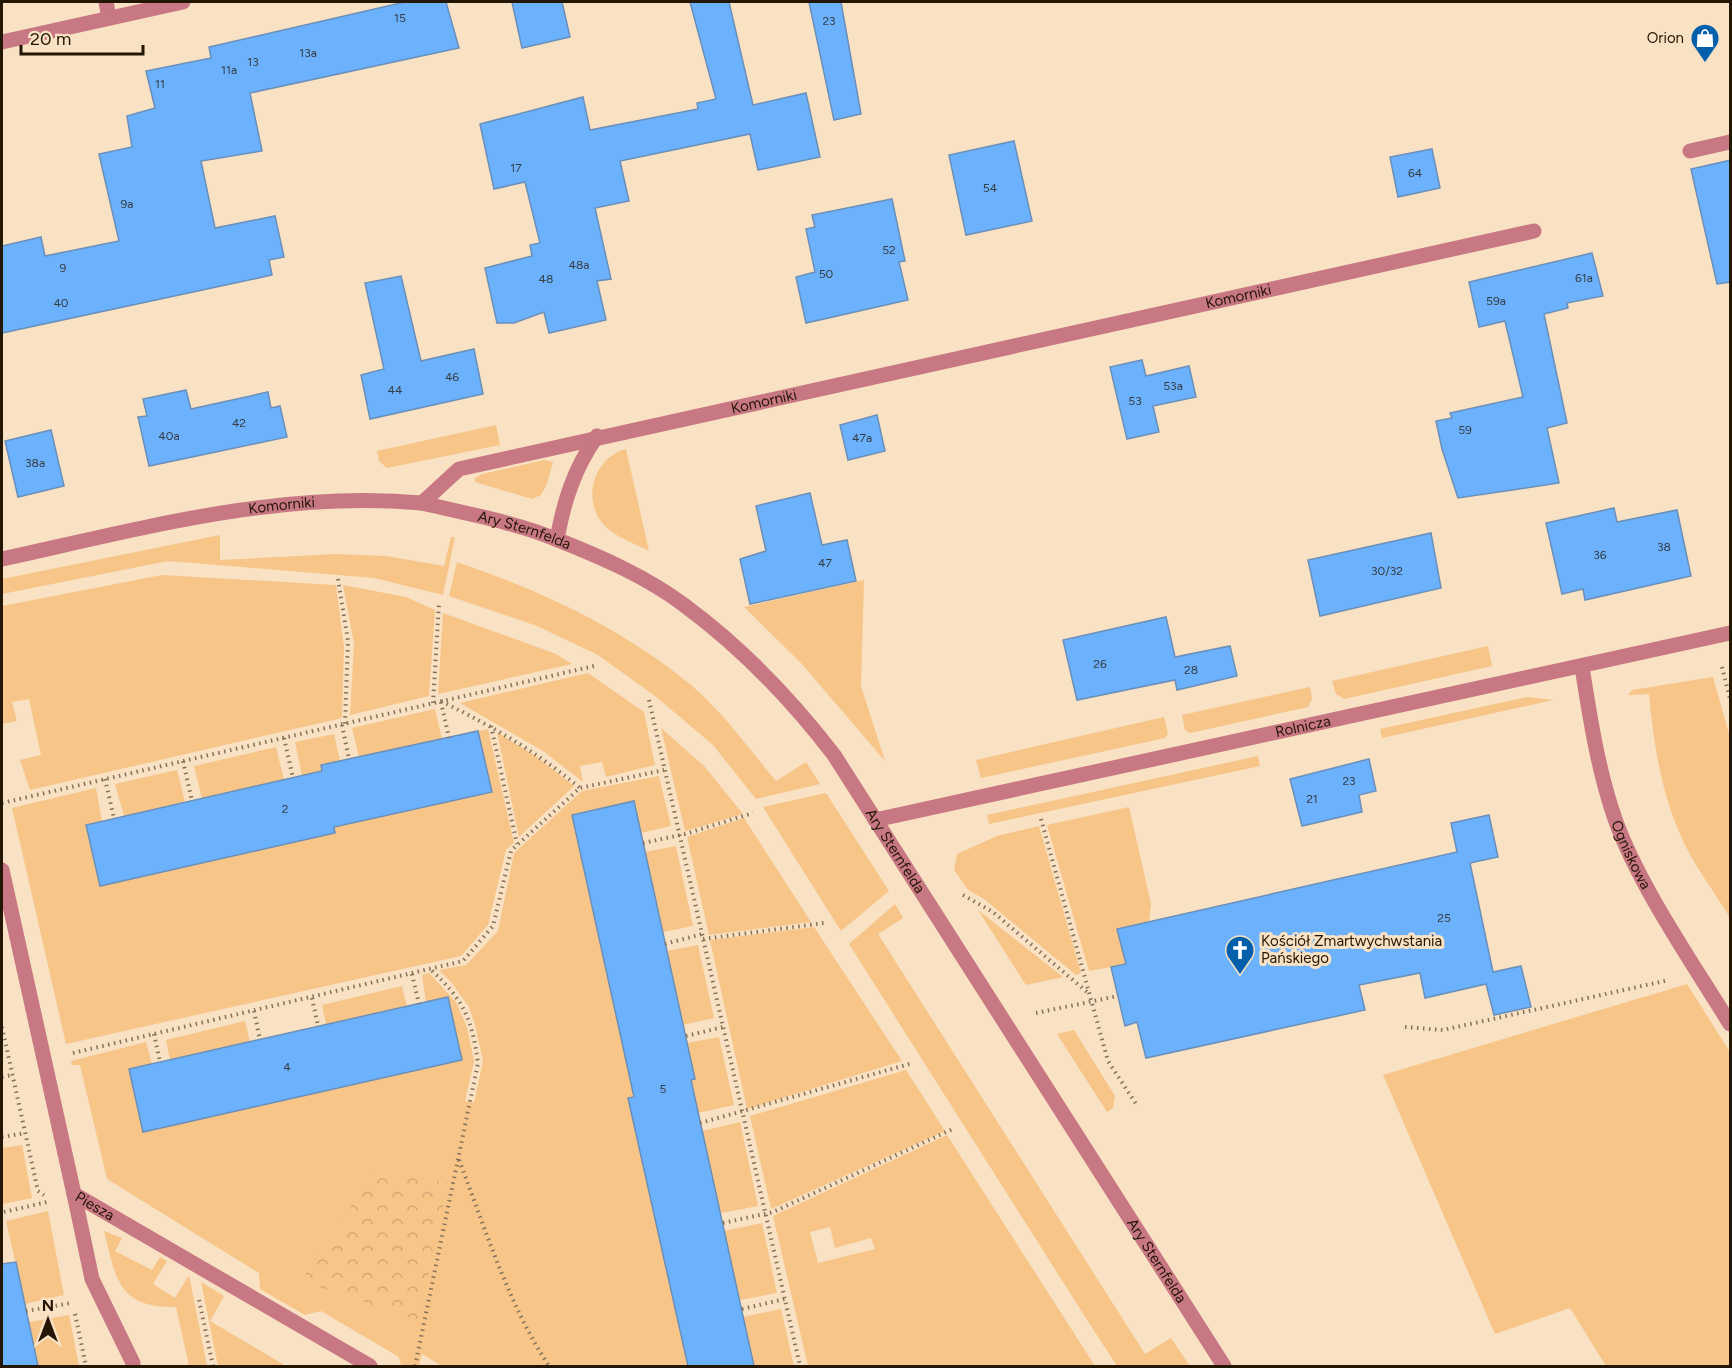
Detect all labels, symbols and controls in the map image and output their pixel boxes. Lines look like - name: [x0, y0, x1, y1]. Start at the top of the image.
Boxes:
- house number: 15: [394, 11, 406, 25]
- house number: 23: [822, 14, 836, 28]
- scale bar: [21, 18, 142, 56]
- shop icon: Orion: [1689, 22, 1721, 64]
- text: 20 m: [30, 28, 71, 50]
- place label: Orion: [1647, 29, 1684, 47]
- house number: 13a: [299, 46, 317, 60]
- house number: 13: [247, 55, 259, 69]
- house number: 11a: [221, 63, 237, 77]
- house number: 11: [155, 77, 165, 91]
- house number: 17: [510, 161, 522, 175]
- house number: 64: [1408, 166, 1423, 180]
- house number: 54: [983, 181, 998, 195]
- house number: 9a: [121, 197, 133, 211]
- house number: 52: [882, 243, 896, 257]
- house number: 48a: [569, 258, 589, 272]
- house number: 9: [60, 261, 67, 275]
- house number: 50: [819, 267, 834, 281]
- house number: 61a: [1575, 271, 1593, 285]
- house number: 48: [539, 272, 553, 286]
- street label: Komorniki: [1204, 280, 1273, 312]
- house number: 59a: [1486, 294, 1506, 308]
- house number: 40: [53, 296, 69, 310]
- house number: 46: [445, 370, 459, 384]
- house number: 53a: [1163, 379, 1183, 393]
- house number: 44: [388, 383, 403, 397]
- street label: Komorniki: [729, 386, 798, 418]
- house number: 53: [1128, 394, 1142, 408]
- house number: 42: [232, 416, 246, 430]
- house number: 59: [1458, 423, 1472, 437]
- house number: 40a: [158, 429, 180, 443]
- house number: 47a: [852, 431, 872, 445]
- house number: 38a: [25, 456, 45, 470]
- street label: Komorniki: [247, 493, 316, 518]
- street label: Ary Sternfelda: [476, 507, 574, 553]
- house number: 38: [1657, 540, 1671, 554]
- house number: 36: [1593, 548, 1607, 562]
- house number: 47: [818, 556, 832, 570]
- house number: 30/32: [1371, 564, 1403, 578]
- house number: 26: [1093, 657, 1107, 671]
- house number: 28: [1184, 663, 1198, 677]
- street label: Rolnicza: [1273, 712, 1332, 741]
- house number: 23: [1342, 774, 1356, 788]
- house number: 21: [1306, 792, 1318, 806]
- house number: 2: [282, 802, 288, 816]
- street label: Ary Sternfelda: [862, 805, 929, 897]
- street label: Ogniskowa: [1607, 818, 1655, 892]
- house number: 25: [1437, 911, 1451, 925]
- place label: Kościół Zmartwychwstania Pańskiego: [1261, 932, 1442, 967]
- church icon: Kościół Zmartwychwstania Pańskiego: [1224, 934, 1256, 976]
- house number: 4: [283, 1060, 291, 1074]
- house number: 5: [660, 1082, 667, 1096]
- street label: Piesza: [72, 1188, 118, 1225]
- street label: Ary Sternfelda: [1123, 1215, 1190, 1306]
- north arrow: [18, 1290, 78, 1350]
- text: N: [42, 1296, 54, 1315]

